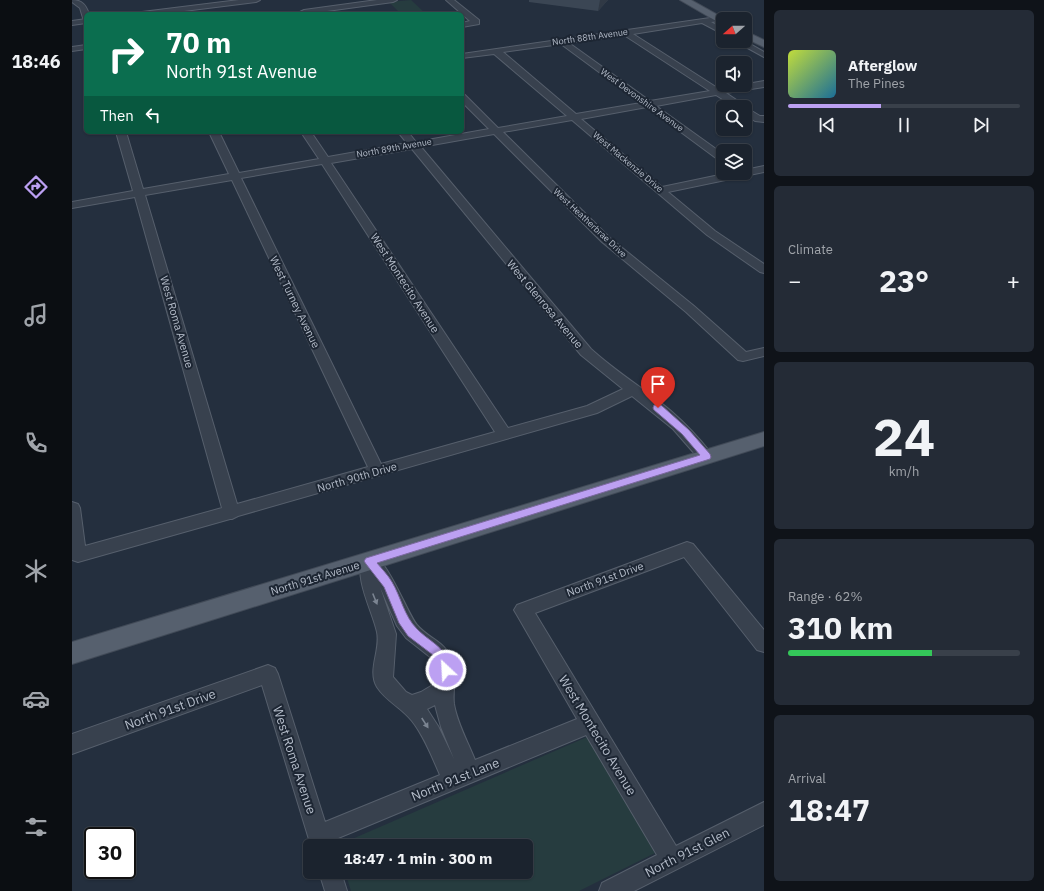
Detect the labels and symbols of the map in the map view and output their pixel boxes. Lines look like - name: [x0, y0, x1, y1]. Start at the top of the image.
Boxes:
- north arrow: [716, 12, 752, 48]
- street label: North 88th Avenue: [551, 26, 629, 47]
- street label: West Devonshire Avenue: [599, 66, 686, 133]
- street label: West Mackenzie Drive: [591, 129, 666, 194]
- street label: North 89th Avenue: [355, 135, 433, 160]
- street label: West Heatherbrae Drive: [551, 186, 629, 260]
- street label: West Montecito Avenue: [367, 230, 443, 336]
- street label: West Turney Avenue: [267, 254, 323, 350]
- street label: West Glenrosa Avenue: [504, 257, 586, 351]
- street label: West Roma Avenue: [157, 274, 197, 370]
- pin: [641, 367, 675, 408]
- street label: North 90th Drive: [316, 459, 398, 495]
- street label: North 91st Avenue: [269, 558, 361, 598]
- street label: North 91st Drive: [564, 559, 646, 599]
- one-way arrow: [372, 593, 378, 605]
- position arrow: [425, 649, 467, 691]
- street label: West Montecito Avenue: [555, 672, 640, 798]
- street label: North 91st Drive: [122, 685, 218, 734]
- street label: West Roma Avenue: [269, 704, 320, 816]
- one-way arrow: [421, 718, 429, 728]
- street label: North 91st Lane: [409, 754, 502, 805]
- street label: North 91st Glen: [642, 824, 732, 881]
- speed limit sign: 30: [84, 827, 136, 879]

